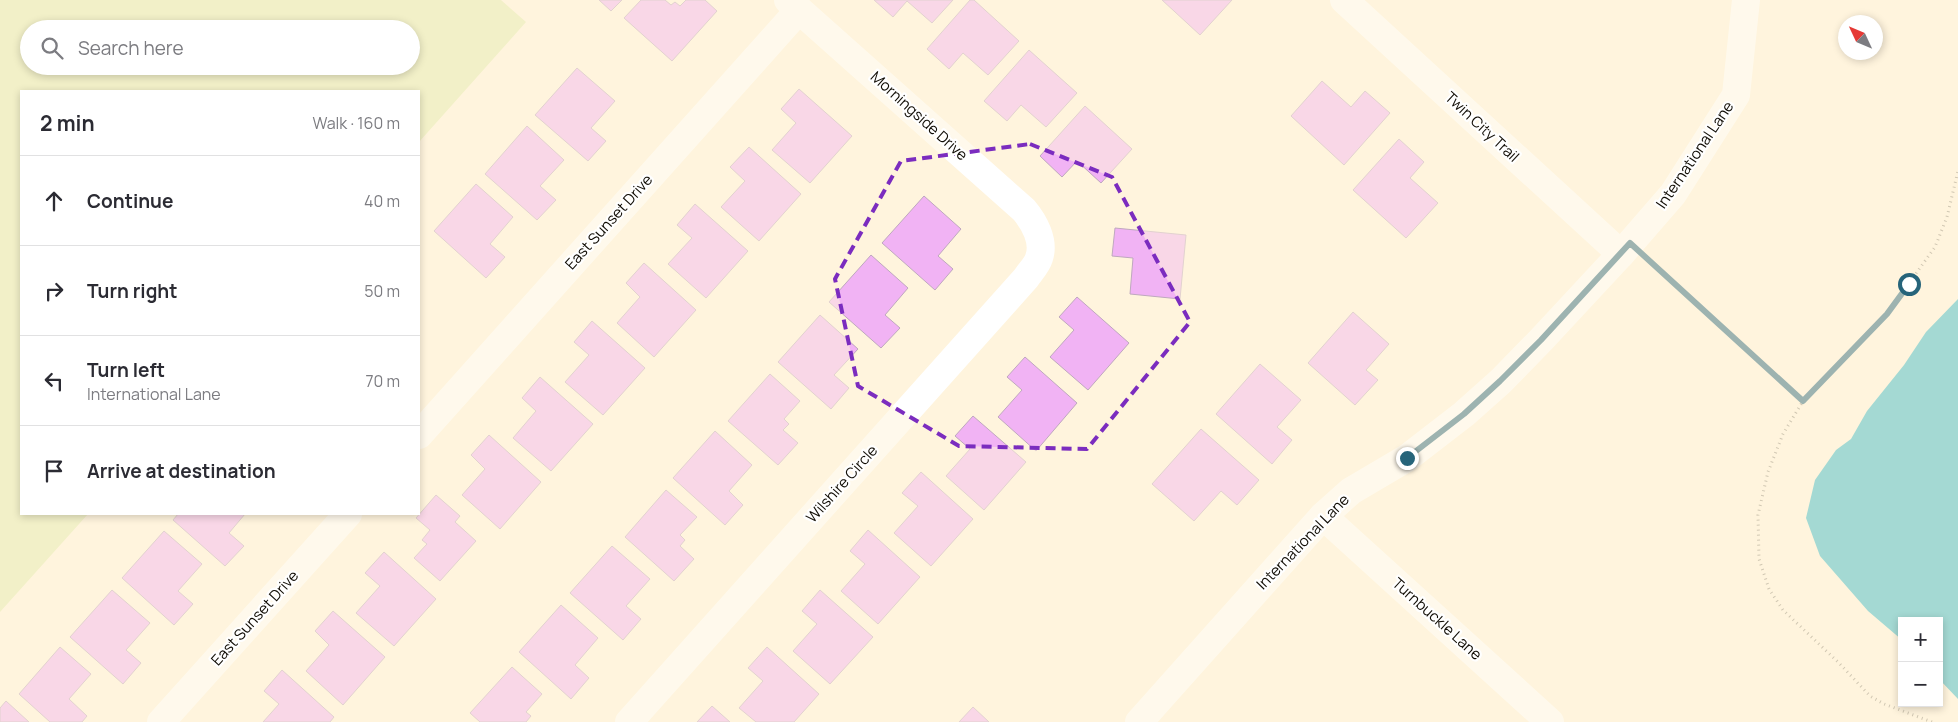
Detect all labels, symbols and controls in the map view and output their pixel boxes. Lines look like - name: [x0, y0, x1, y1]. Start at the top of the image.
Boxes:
- north arrow: [1838, 15, 1883, 60]
- search box: [20, 20, 420, 75]
- icon: search: [38, 34, 66, 62]
- text: Search here: [78, 35, 184, 61]
- street label: Morningside Drive: [866, 66, 973, 165]
- street label: Twin City Trail: [1441, 87, 1524, 167]
- street label: International Lane: [1651, 97, 1738, 213]
- text: 2 min: [40, 109, 95, 137]
- text: Walk · 160 m: [312, 112, 400, 134]
- street label: East Sunset Drive: [560, 169, 657, 274]
- icon: ahead: [40, 187, 68, 215]
- text: Continue: [87, 188, 173, 214]
- text: 40 m: [364, 190, 400, 212]
- route start: [1898, 273, 1921, 296]
- icon: right: [40, 277, 68, 305]
- text: Turn right: [87, 278, 177, 304]
- text: 50 m: [364, 280, 400, 302]
- text: Turn left: [87, 357, 165, 383]
- icon: left: [40, 367, 68, 395]
- text: 70 m: [365, 370, 400, 392]
- text: International Lane: [87, 383, 221, 405]
- street label: Wilshire Circle: [801, 440, 882, 527]
- route end: [1396, 447, 1419, 470]
- icon: arrive: [40, 457, 68, 485]
- text: Arrive at destination: [87, 458, 276, 484]
- street label: International Lane: [1252, 489, 1354, 594]
- street label: East Sunset Drive: [206, 565, 303, 670]
- street label: Turnbuckle Lane: [1388, 573, 1487, 665]
- map controls: [1898, 617, 1943, 707]
- button: +: [1898, 617, 1943, 662]
- button: −: [1898, 662, 1943, 707]

